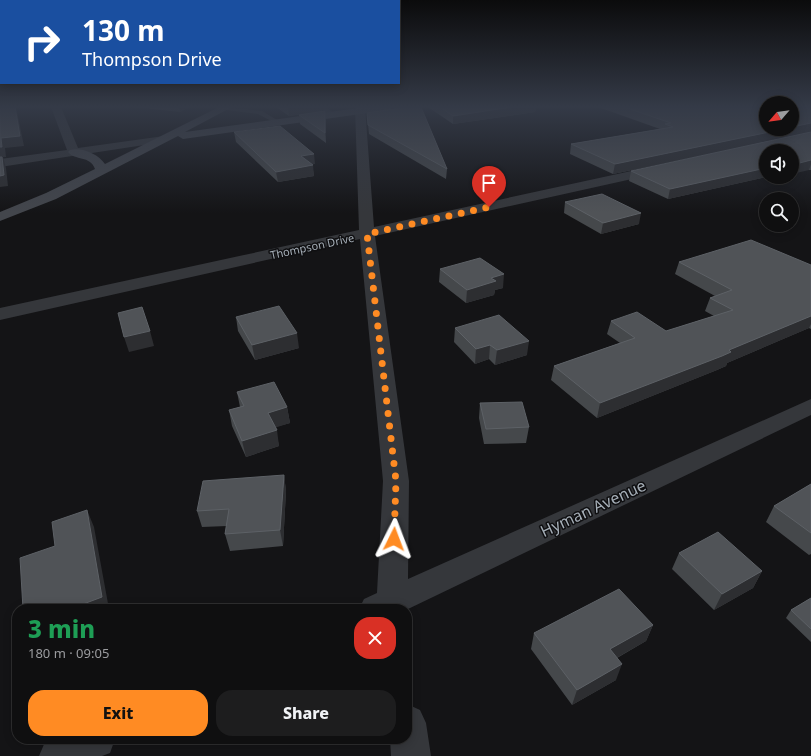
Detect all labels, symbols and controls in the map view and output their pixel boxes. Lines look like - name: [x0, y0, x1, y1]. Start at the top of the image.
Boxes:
- text: 130 m: [82, 11, 165, 49]
- icon: right: [16, 16, 68, 68]
- text: Thompson Drive: [82, 47, 222, 71]
- north arrow: [759, 96, 799, 136]
- map controls: [759, 96, 799, 232]
- button: sound: [759, 144, 799, 184]
- pin: [472, 166, 506, 207]
- icon: arrive: [478, 172, 500, 194]
- button: search: [759, 192, 799, 232]
- street label: Thompson Drive: [269, 230, 355, 262]
- street label: Hyman Avenue: [537, 474, 649, 542]
- position arrow: [373, 518, 415, 560]
- text: 3 min: [28, 612, 95, 645]
- button: close: [354, 617, 396, 659]
- text: 180 m · 09:05: [28, 644, 109, 662]
- button: Exit: [28, 690, 208, 736]
- button: Share: [216, 690, 396, 736]

